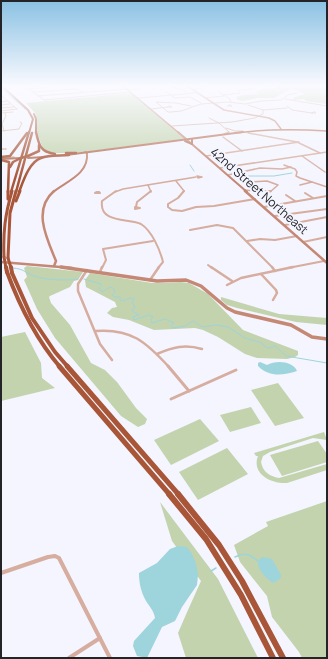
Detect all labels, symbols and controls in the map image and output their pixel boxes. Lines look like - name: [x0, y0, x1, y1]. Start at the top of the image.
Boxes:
- street label: 42nd Street Northeast: [207, 143, 312, 238]

